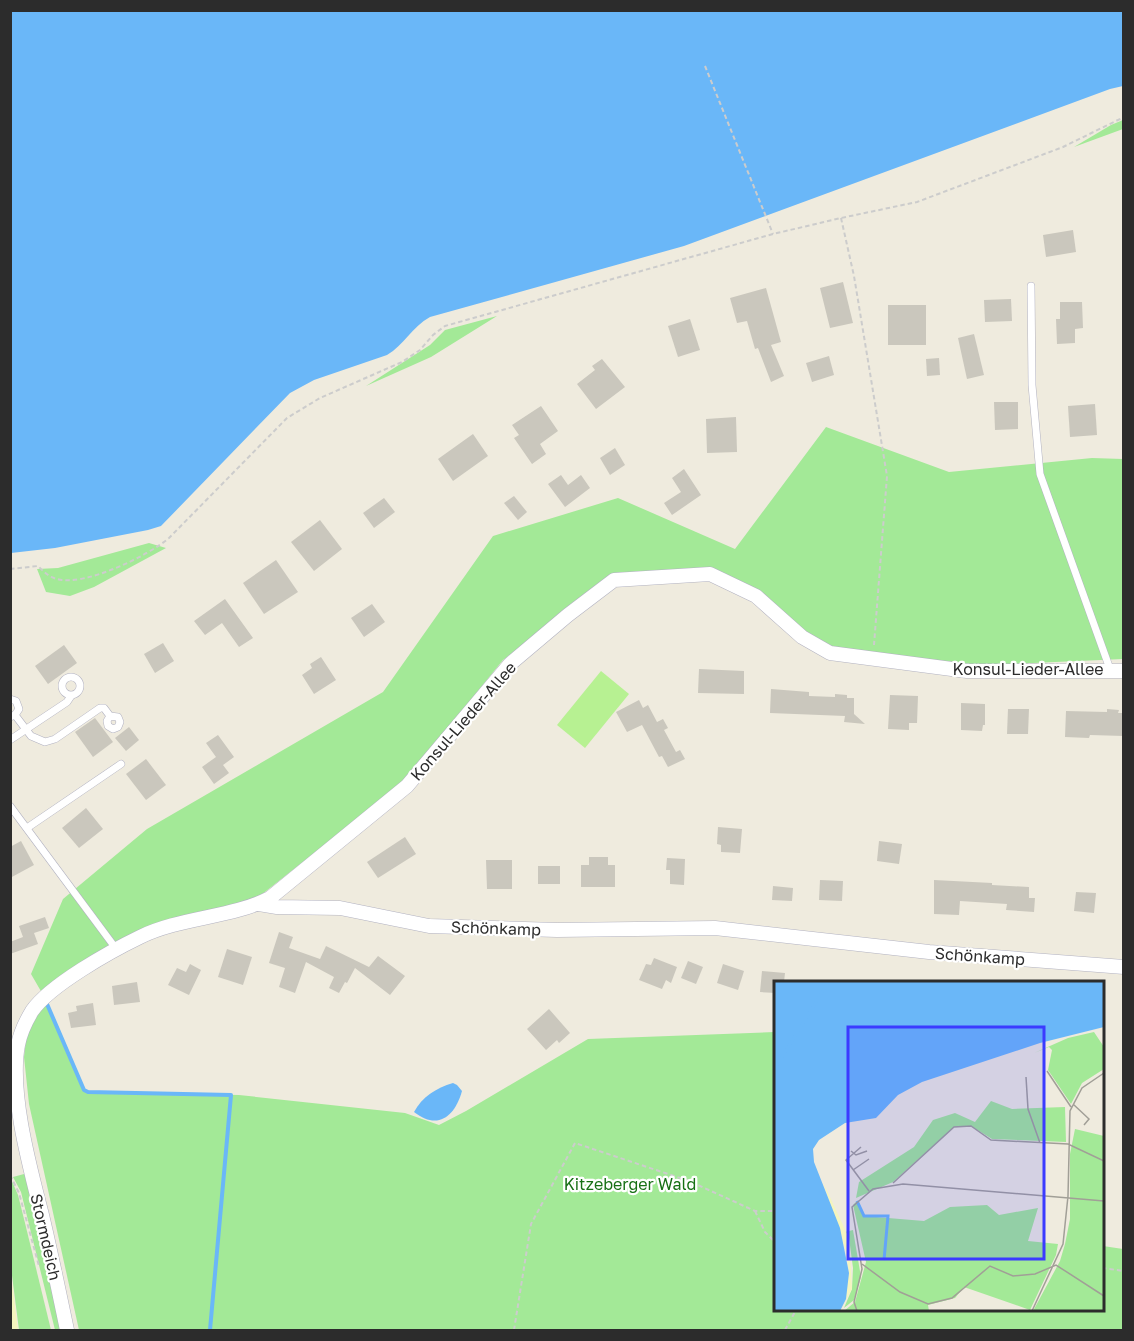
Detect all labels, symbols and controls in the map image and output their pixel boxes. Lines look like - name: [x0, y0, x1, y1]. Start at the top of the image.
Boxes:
- street label: Konsul-Lieder-Allee: [406, 657, 520, 785]
- street label: Konsul-Lieder-Allee: [952, 659, 1104, 679]
- street label: Schönkamp: [451, 916, 542, 940]
- street label: Schönkamp: [934, 943, 1026, 969]
- inset map: [774, 981, 1104, 1311]
- park label: Kitzeberger Wald: [564, 1174, 696, 1194]
- street label: Stormdeich: [26, 1192, 66, 1282]

